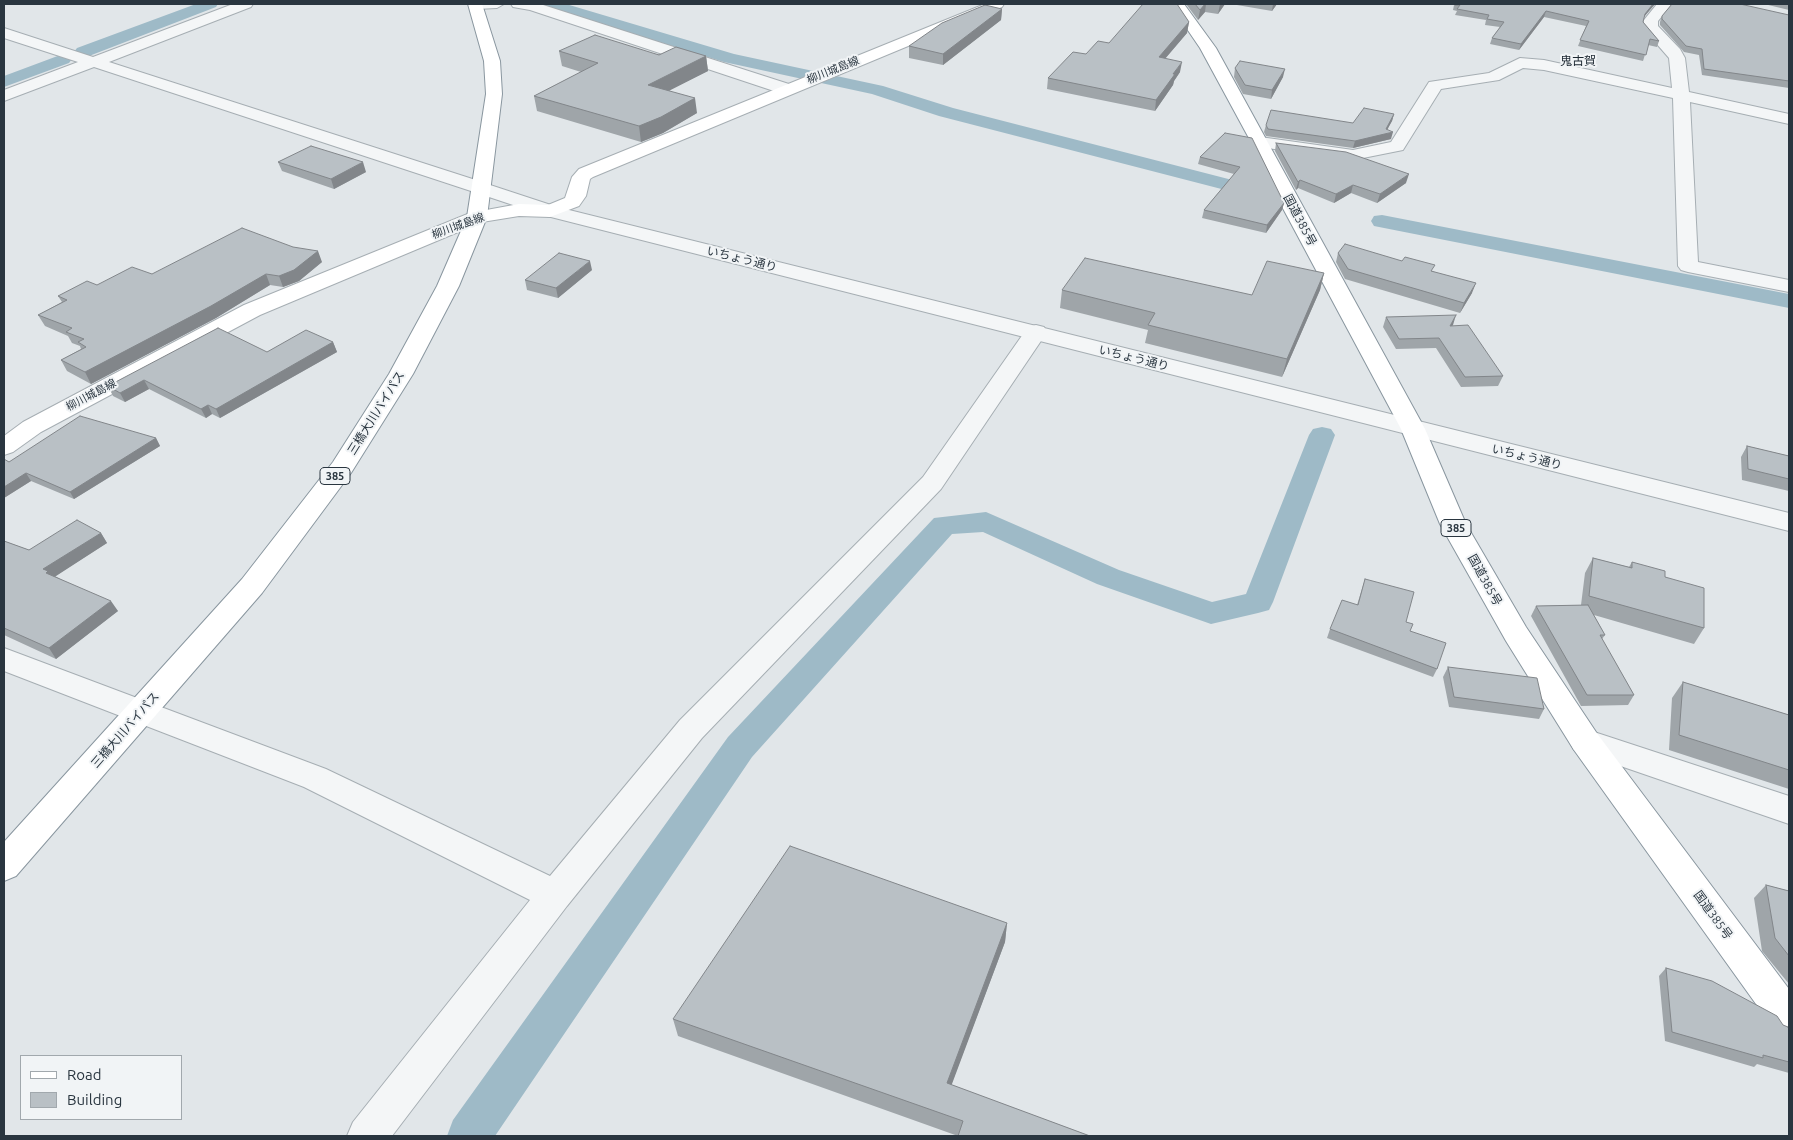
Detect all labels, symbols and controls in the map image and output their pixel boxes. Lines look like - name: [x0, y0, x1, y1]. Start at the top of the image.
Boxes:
- street label: 柳川城島線: [805, 54, 861, 86]
- district label: 鬼古賀: [1560, 54, 1596, 68]
- street label: 国道385号: [1280, 192, 1320, 248]
- street label: 柳川城島線: [430, 210, 486, 242]
- street label: いちょう通り: [705, 243, 779, 275]
- street label: いちょう通り: [1097, 342, 1171, 374]
- street label: 三橋大川バイパス: [344, 368, 408, 458]
- street label: 柳川城島線: [64, 376, 118, 414]
- street label: いちょう通り: [1490, 441, 1564, 473]
- road number: 385: [320, 468, 350, 484]
- road number: 385: [1441, 520, 1471, 536]
- street label: 国道385号: [1465, 552, 1505, 608]
- street label: 三橋大川バイパス: [88, 689, 162, 771]
- street label: 国道385号: [1691, 888, 1735, 942]
- legend: [20, 1055, 182, 1120]
- text: Road: [67, 1066, 102, 1083]
- text: Building: [67, 1091, 122, 1108]

